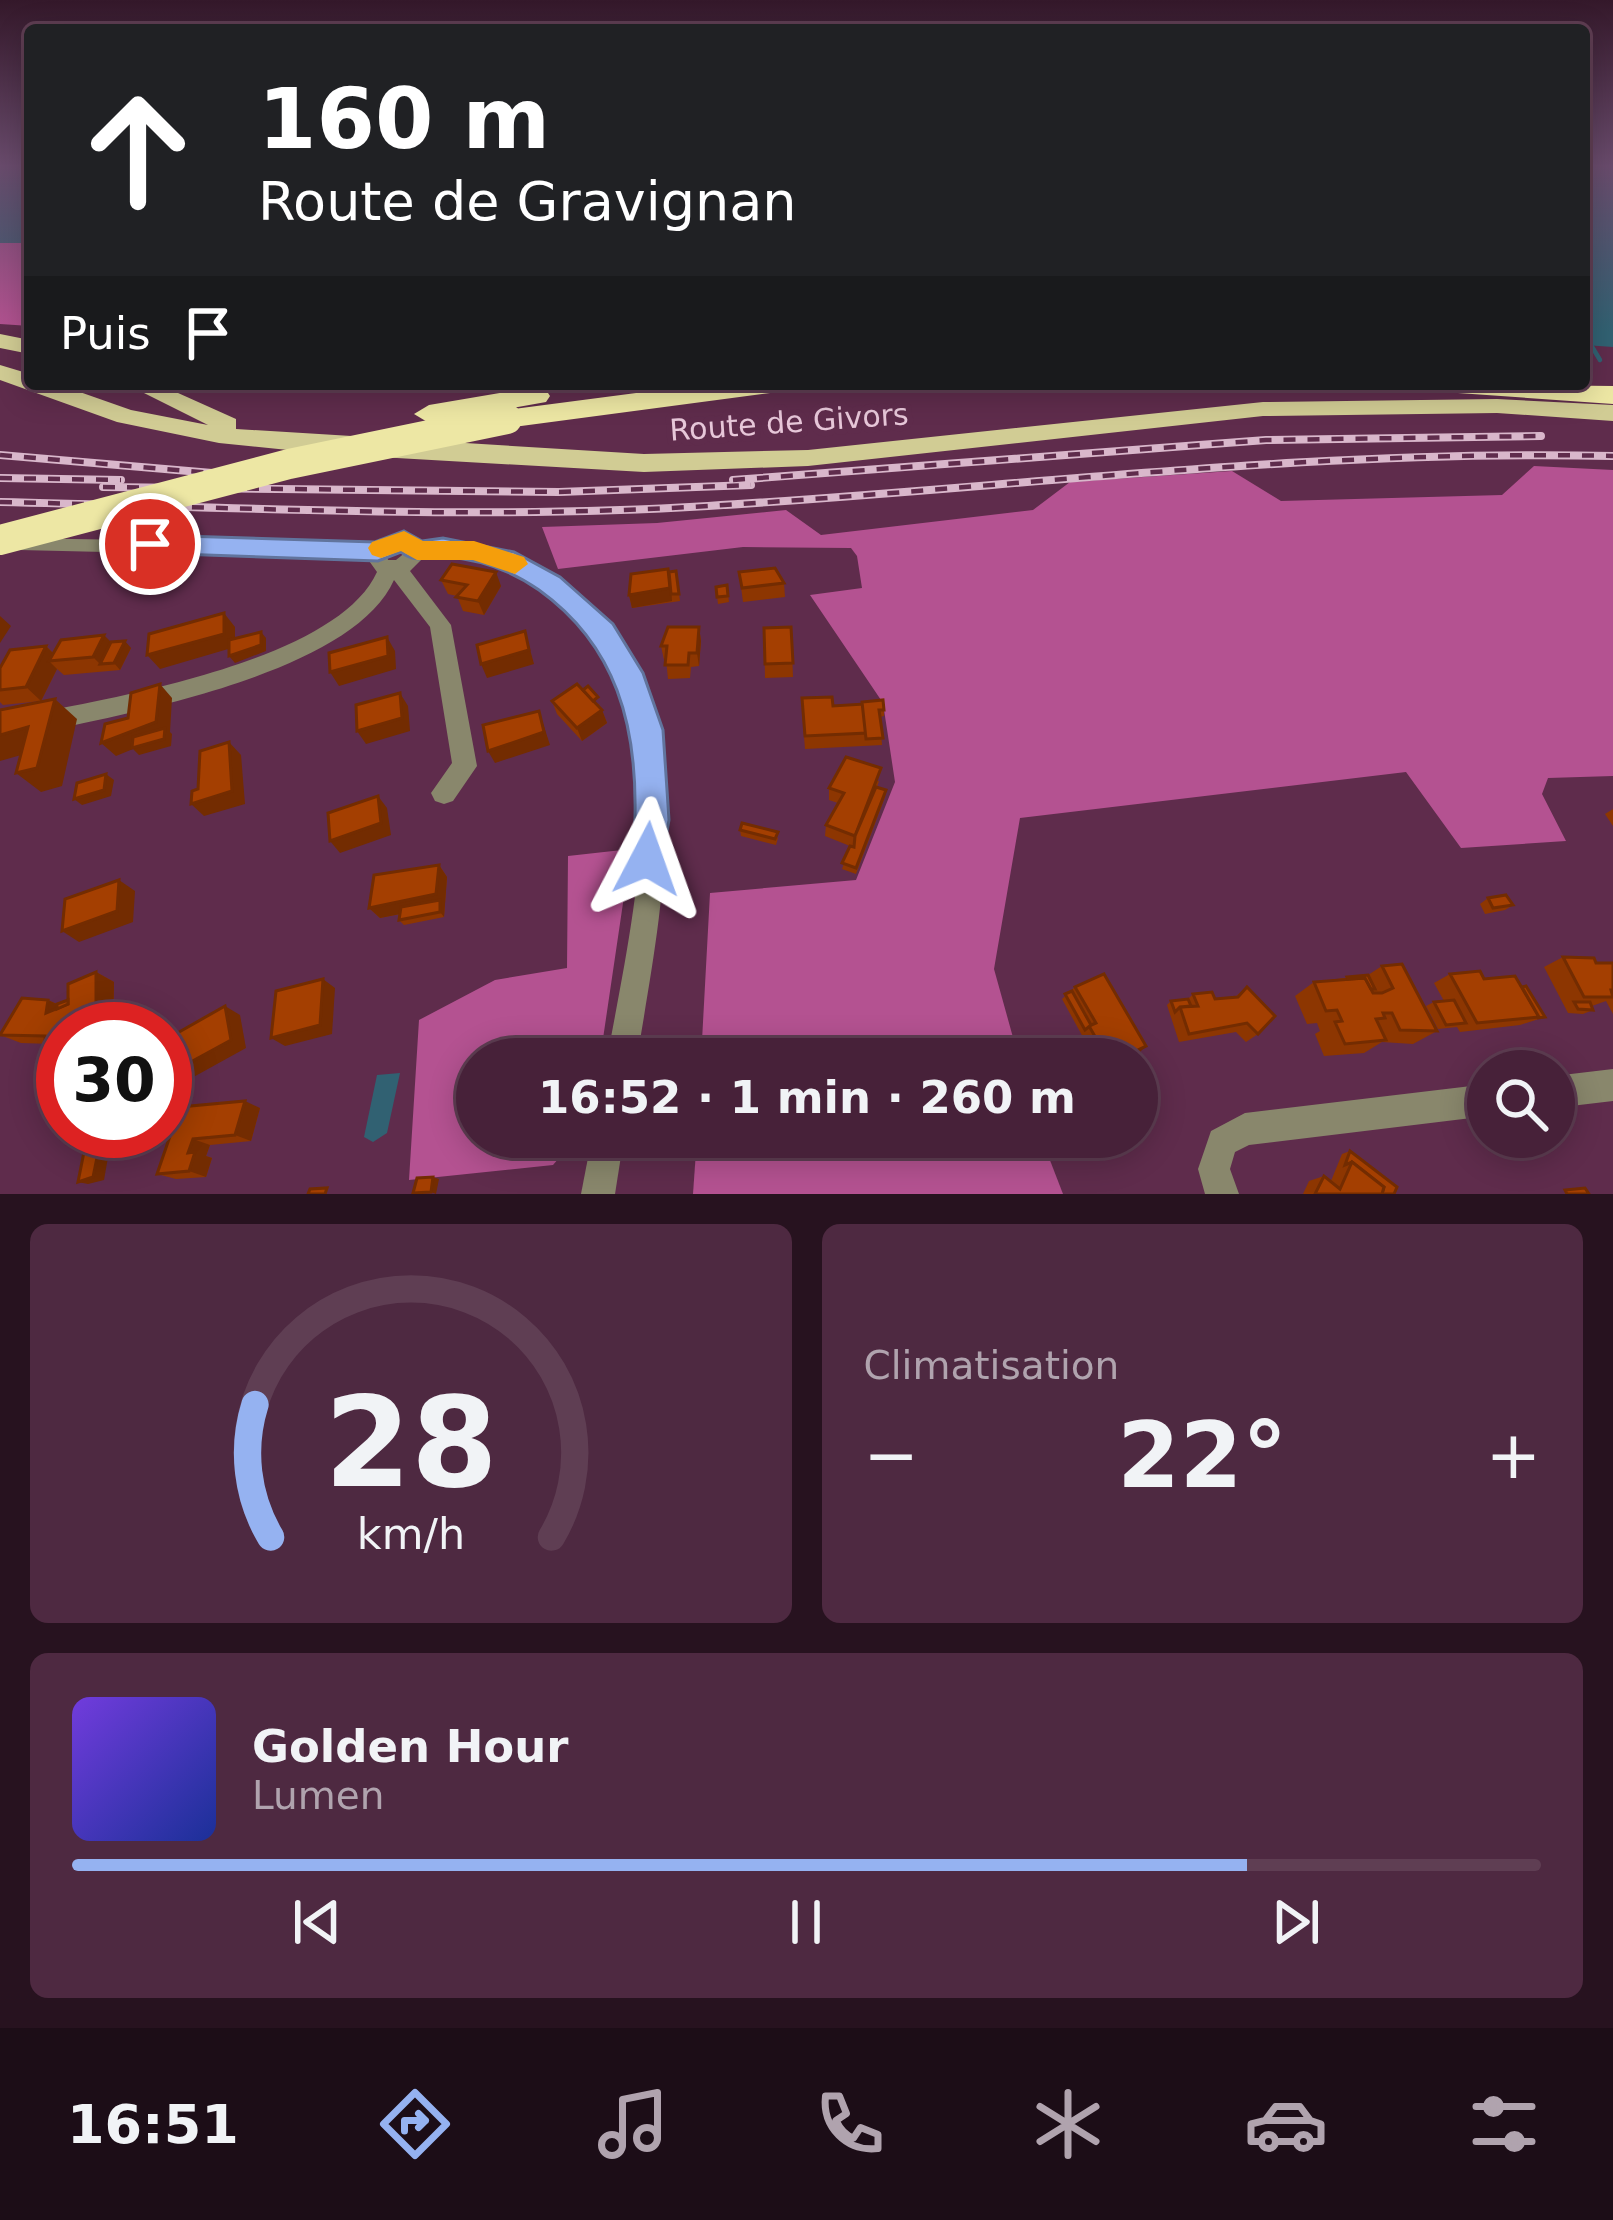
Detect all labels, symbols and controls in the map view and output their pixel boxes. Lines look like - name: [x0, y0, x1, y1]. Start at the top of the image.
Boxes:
- text: 160 m: [258, 70, 550, 168]
- icon: ahead: [60, 72, 216, 228]
- text: Route de Gravignan: [258, 170, 797, 233]
- icon: arrive: [175, 300, 241, 366]
- text: Puis: [60, 307, 151, 360]
- street label: Route de Givors: [668, 396, 910, 448]
- pin: [99, 493, 201, 595]
- icon: arrive: [117, 511, 183, 577]
- position arrow: [584, 796, 710, 922]
- speed limit sign: 30: [36, 1002, 192, 1158]
- map controls: [1467, 1050, 1575, 1158]
- button: search: [1467, 1050, 1575, 1158]
- text: 16:52 · 1 min · 260 m: [538, 1071, 1076, 1124]
- text: Climatisation: [864, 1343, 1119, 1388]
- text: 28: [324, 1370, 498, 1515]
- text: 22°: [1117, 1403, 1287, 1508]
- text: −: [864, 1417, 919, 1494]
- text: +: [1486, 1417, 1541, 1494]
- text: km/h: [357, 1508, 465, 1558]
- text: Golden Hour: [252, 1720, 569, 1773]
- text: Lumen: [252, 1773, 384, 1818]
- icon: previous: [284, 1889, 350, 1955]
- icon: pause: [773, 1889, 839, 1955]
- icon: next: [1263, 1889, 1329, 1955]
- icon: directions: [373, 2082, 457, 2166]
- icon: music: [591, 2082, 675, 2166]
- icon: phone: [808, 2082, 892, 2166]
- icon: climate: [1026, 2082, 1110, 2166]
- icon: car: [1244, 2082, 1328, 2166]
- icon: filters: [1462, 2082, 1546, 2166]
- text: 16:51: [67, 2093, 239, 2156]

